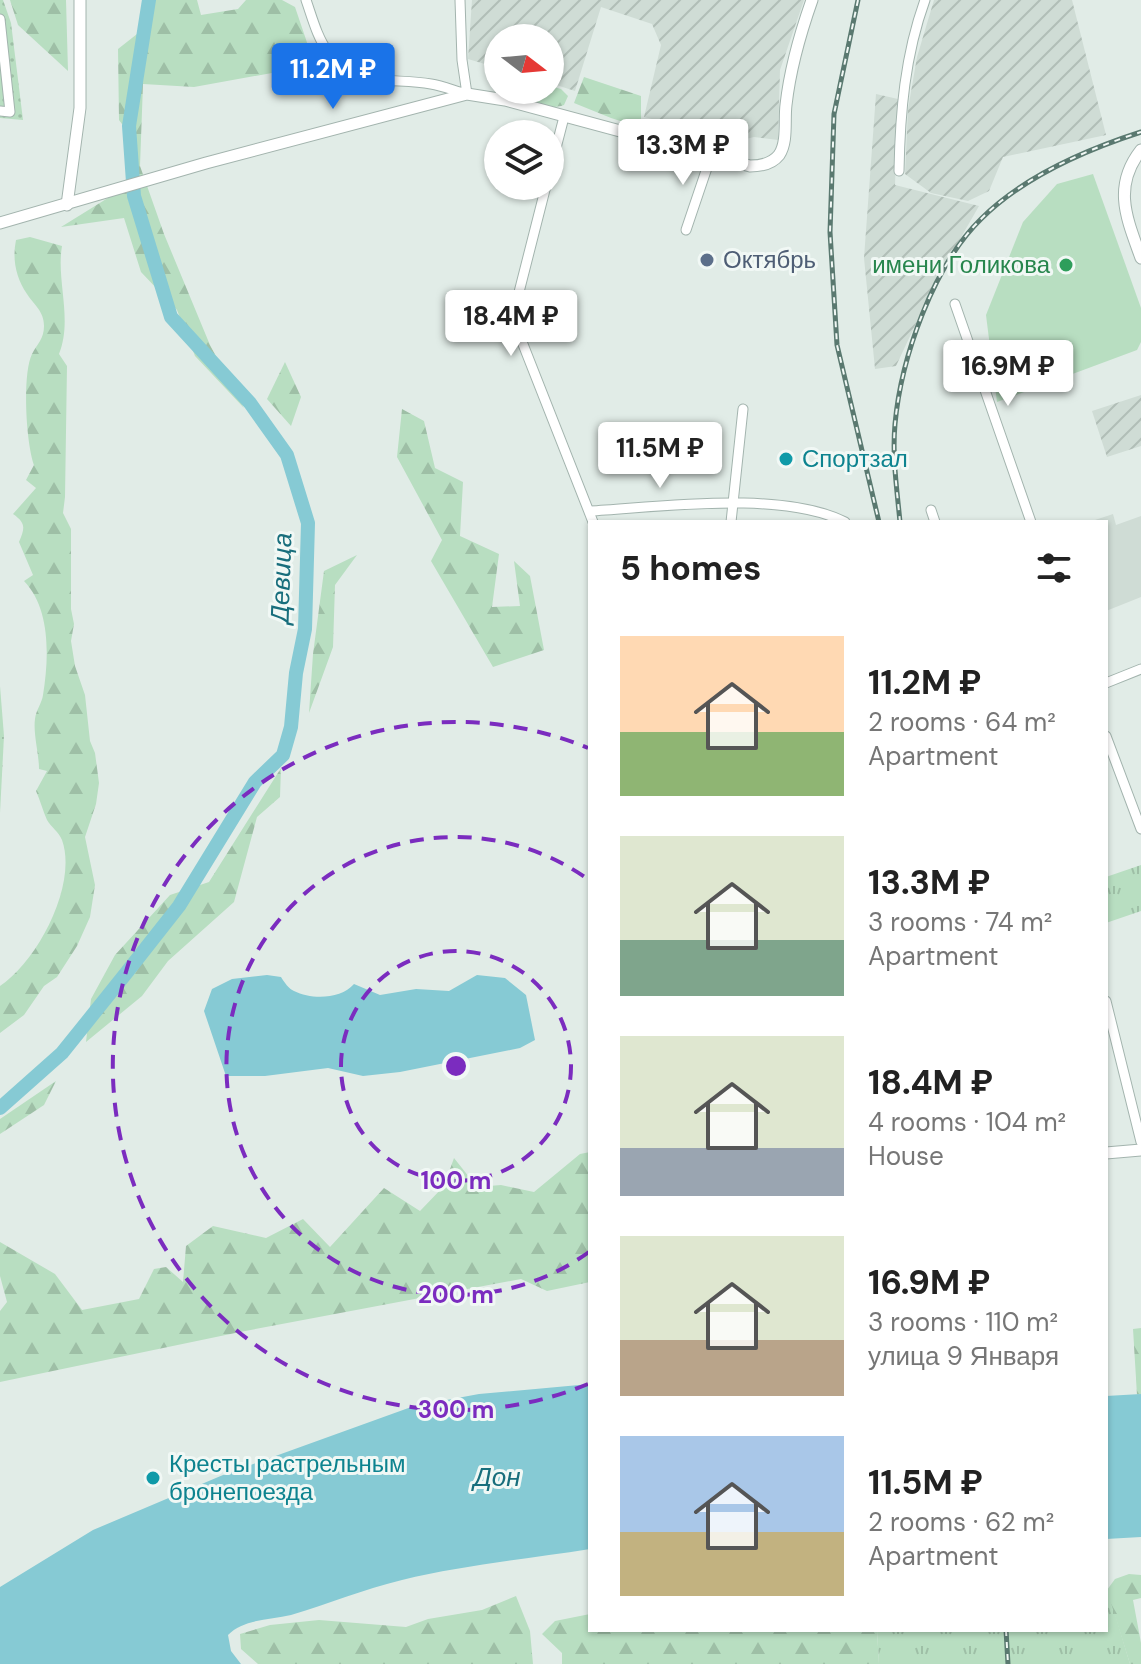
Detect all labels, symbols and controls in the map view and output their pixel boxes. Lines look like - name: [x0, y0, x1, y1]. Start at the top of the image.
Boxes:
- north arrow: [484, 24, 564, 104]
- map controls: [484, 24, 564, 200]
- pin: 11.2M ₽: [259, 43, 407, 111]
- text: 11.2M ₽: [290, 52, 376, 86]
- pin: 13.3M ₽: [609, 119, 757, 187]
- button: layers: [484, 120, 564, 200]
- text: 13.3M ₽: [636, 128, 730, 162]
- place label: Октябрь: [723, 244, 816, 275]
- place label: имени Голикова: [872, 249, 1051, 280]
- marker: Октябрь: [698, 251, 716, 269]
- marker: имени Голикова: [1057, 256, 1075, 274]
- pin: 18.4M ₽: [437, 290, 585, 358]
- text: 18.4M ₽: [463, 299, 559, 333]
- pin: 16.9M ₽: [934, 340, 1082, 408]
- text: 16.9M ₽: [961, 349, 1055, 383]
- pin: 11.5M ₽: [586, 422, 734, 490]
- text: 11.5M ₽: [616, 431, 704, 465]
- place label: Спортзал: [802, 443, 908, 474]
- marker: Спортзал: [777, 450, 795, 468]
- water label: Девица: [262, 532, 300, 627]
- text: 5 homes: [620, 546, 761, 591]
- icon: filters: [1032, 546, 1076, 590]
- text: 11.2M ₽: [868, 660, 981, 705]
- icon: home: [684, 668, 780, 764]
- text: 2 rooms · 64 m²: [868, 705, 1056, 739]
- text: Apartment: [868, 739, 999, 773]
- text: 13.3M ₽: [868, 860, 990, 905]
- icon: home: [684, 868, 780, 964]
- text: 3 rooms · 74 m²: [868, 905, 1052, 939]
- text: Apartment: [868, 939, 999, 973]
- centre of rings: [442, 1052, 470, 1080]
- text: 18.4M ₽: [868, 1060, 993, 1105]
- icon: home: [684, 1068, 780, 1164]
- text: 4 rooms · 104 m²: [868, 1105, 1066, 1139]
- text: House: [868, 1139, 944, 1173]
- text: 100 m: [421, 1165, 491, 1196]
- text: 16.9M ₽: [868, 1260, 990, 1305]
- icon: home: [684, 1268, 780, 1364]
- text: 200 m: [418, 1279, 494, 1310]
- text: 3 rooms · 110 m²: [868, 1305, 1058, 1339]
- text: улица 9 Января: [868, 1339, 1059, 1373]
- text: 300 m: [418, 1394, 494, 1425]
- place label: Кресты растрельным бронепоезда: [169, 1448, 405, 1507]
- water label: Дон: [470, 1460, 521, 1494]
- text: 11.5M ₽: [868, 1460, 983, 1505]
- icon: home: [684, 1468, 780, 1564]
- marker: Кресты растрельным бронепоезда: [144, 1469, 162, 1487]
- text: 2 rooms · 62 m²: [868, 1505, 1054, 1539]
- text: Apartment: [868, 1539, 999, 1573]

